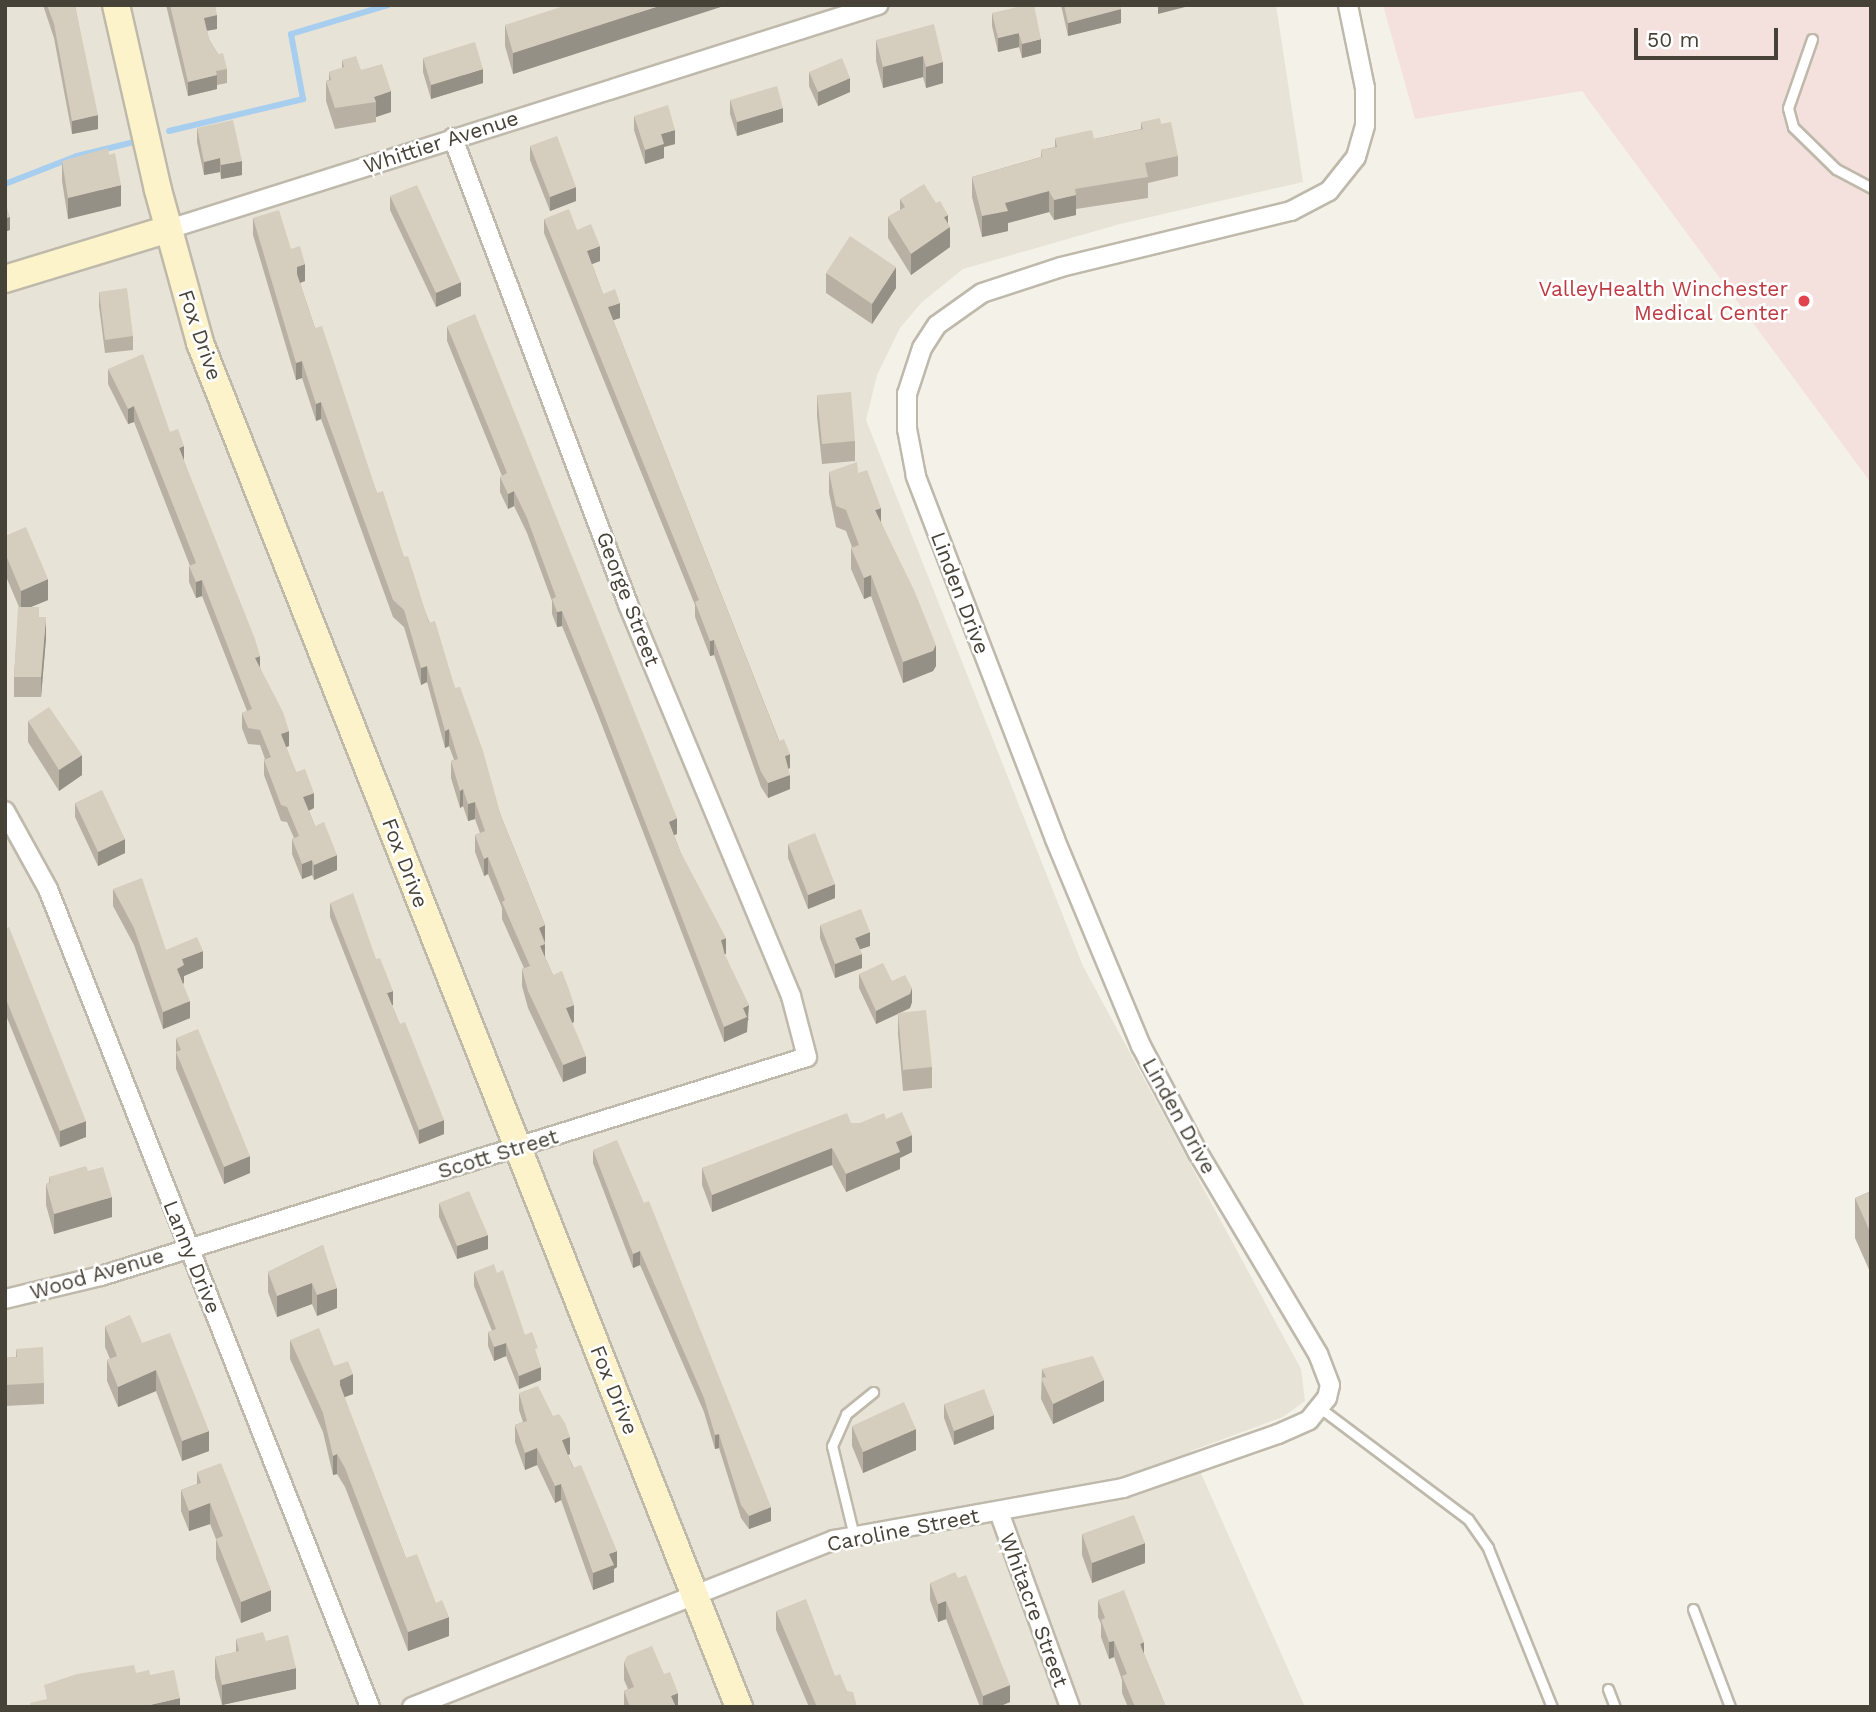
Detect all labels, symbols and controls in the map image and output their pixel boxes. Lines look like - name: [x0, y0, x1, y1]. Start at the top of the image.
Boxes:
- scale bar: [1638, 14, 1782, 58]
- text: 50 m: [1647, 27, 1699, 52]
- street label: Whittier Avenue: [360, 105, 522, 179]
- place label: ValleyHealth Winchester Medical Center: [1538, 276, 1788, 326]
- street label: Fox Drive: [173, 286, 227, 384]
- marker: ValleyHealth Winchester Medical Center: [1794, 291, 1814, 311]
- street label: George Street: [591, 528, 665, 670]
- street label: Linden Drive: [925, 528, 995, 658]
- street label: Fox Drive: [376, 814, 434, 912]
- street label: Linden Drive: [1137, 1054, 1221, 1178]
- street label: Scott Street: [435, 1124, 561, 1184]
- street label: Lanny Drive: [158, 1196, 226, 1318]
- street label: Wood Avenue: [27, 1243, 167, 1305]
- street label: Fox Drive: [585, 1342, 643, 1438]
- street label: Caroline Street: [825, 1503, 981, 1557]
- street label: Whitacre Street: [994, 1530, 1074, 1690]

